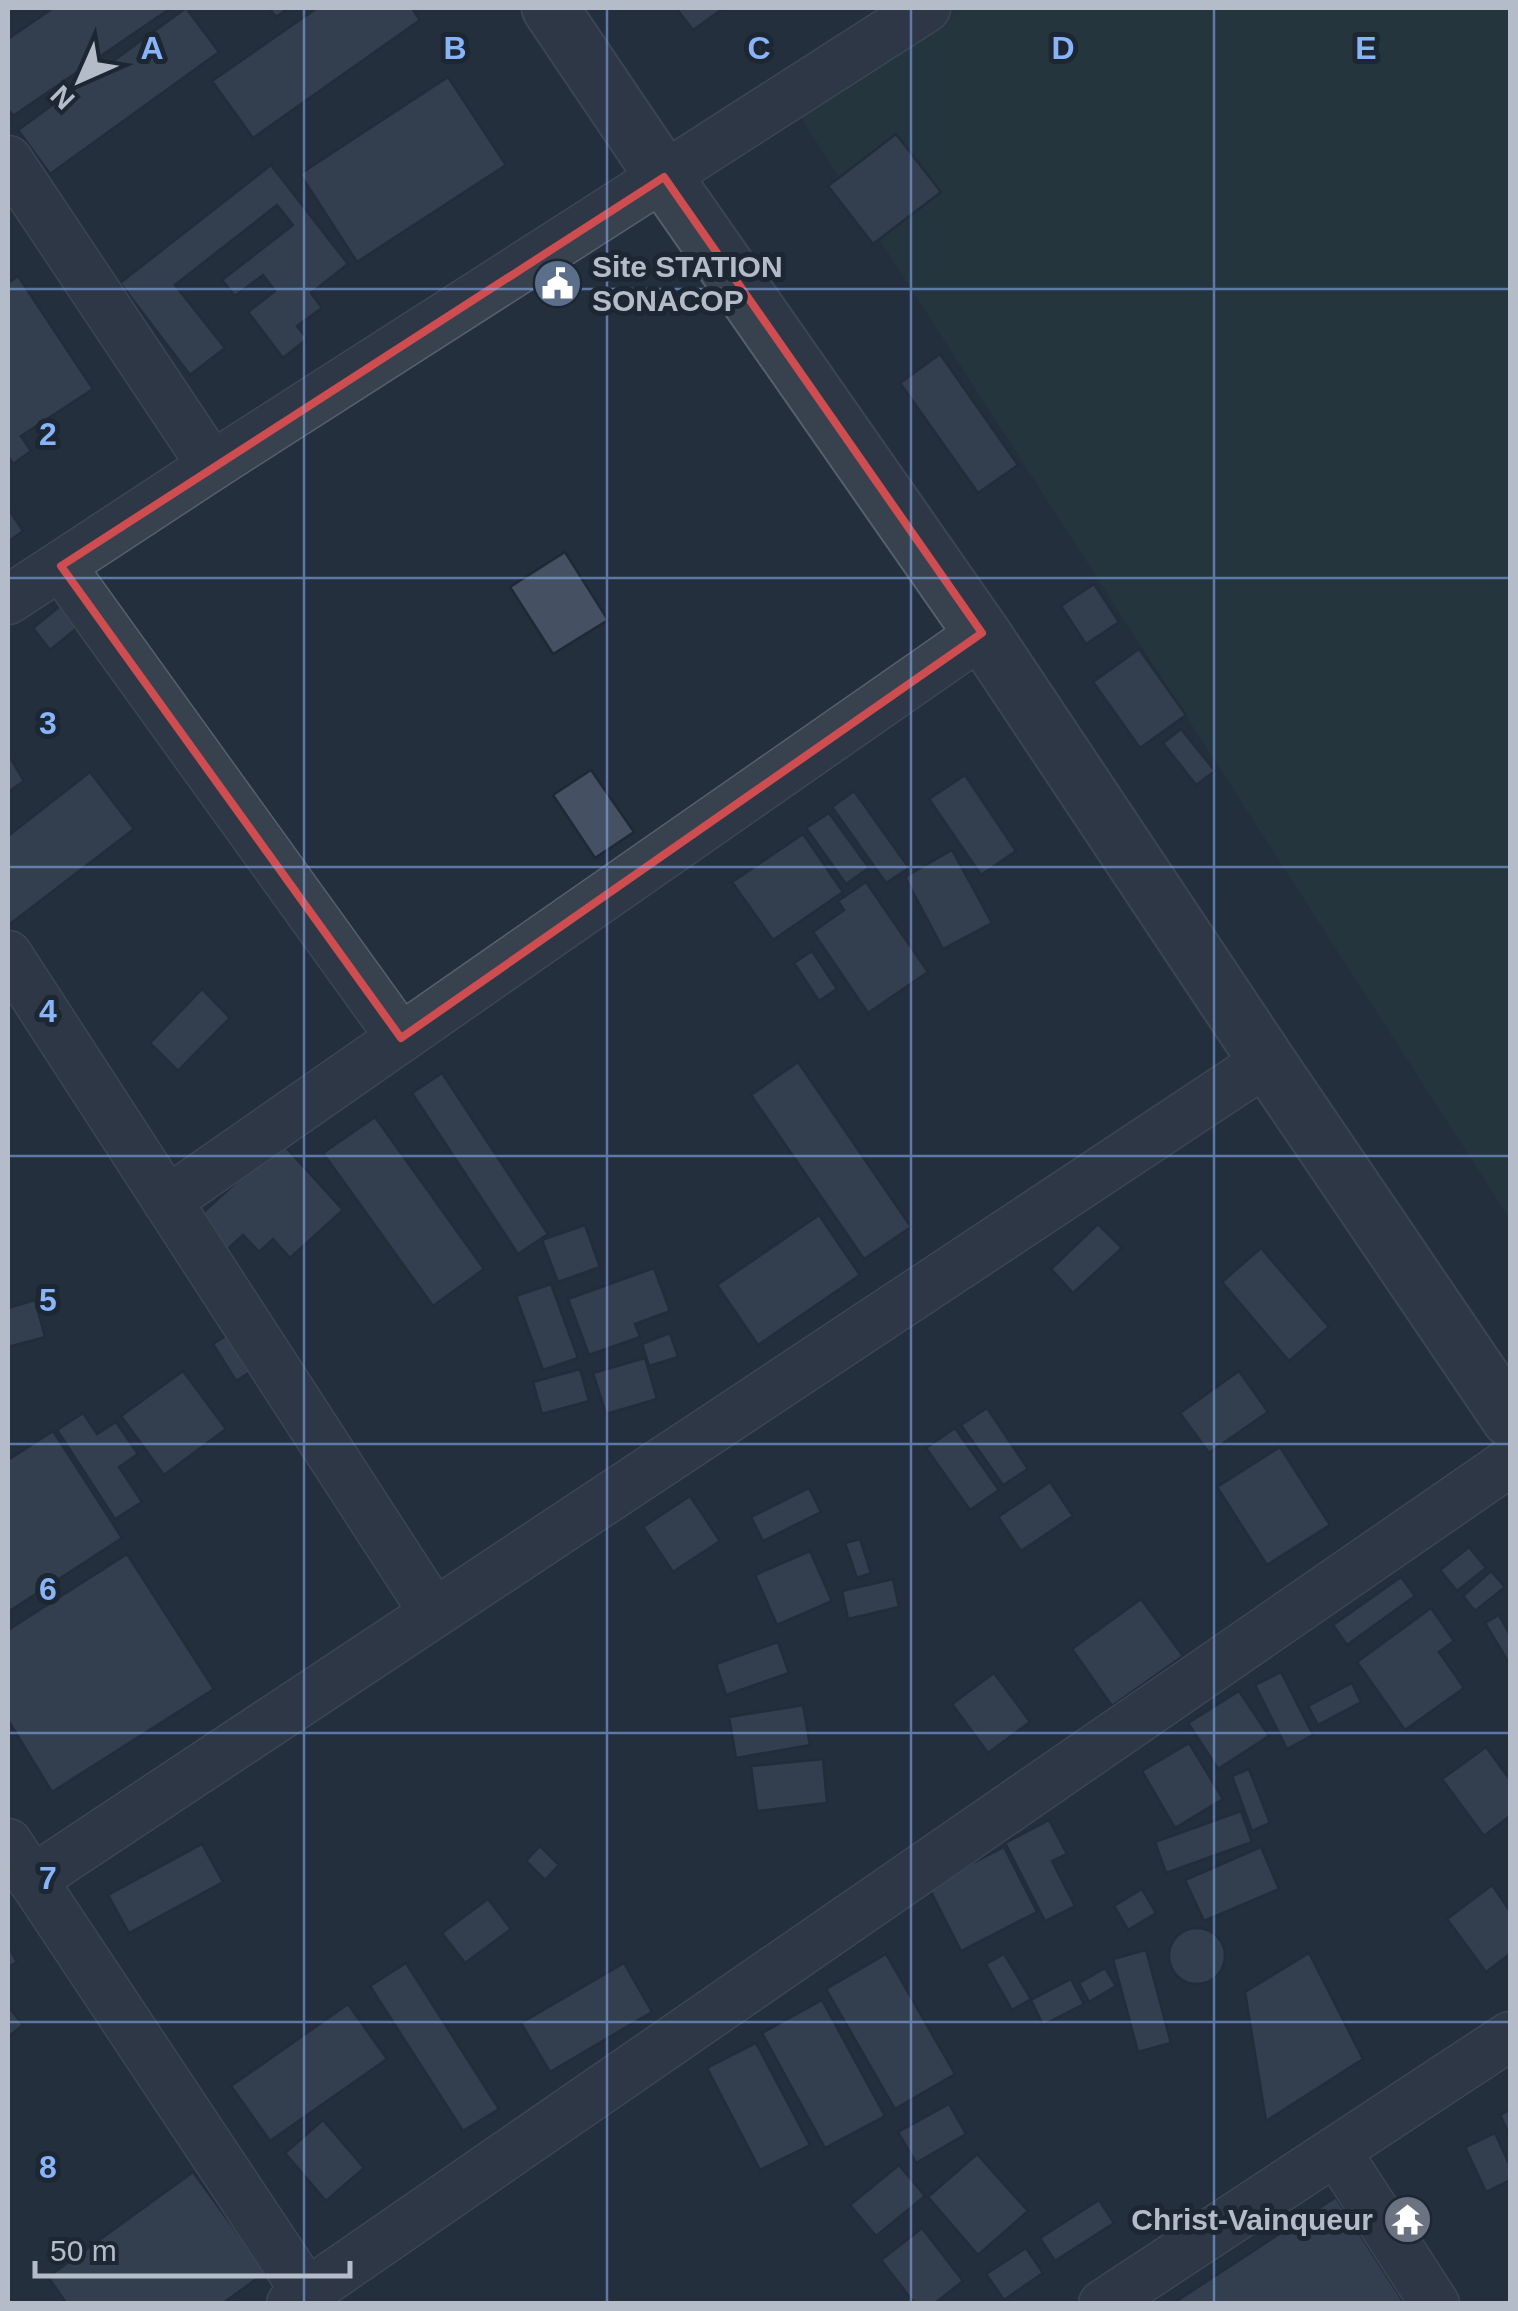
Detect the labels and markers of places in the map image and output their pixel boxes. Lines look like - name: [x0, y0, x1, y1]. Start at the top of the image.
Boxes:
- place label: Site STATION SONACOP: [592, 250, 783, 317]
- public building icon: Site STATION SONACOP: [531, 258, 583, 310]
- temple icon: Christ-Vainqueur: [1382, 2194, 1434, 2246]
- place label: Christ-Vainqueur: [1131, 2203, 1373, 2236]

